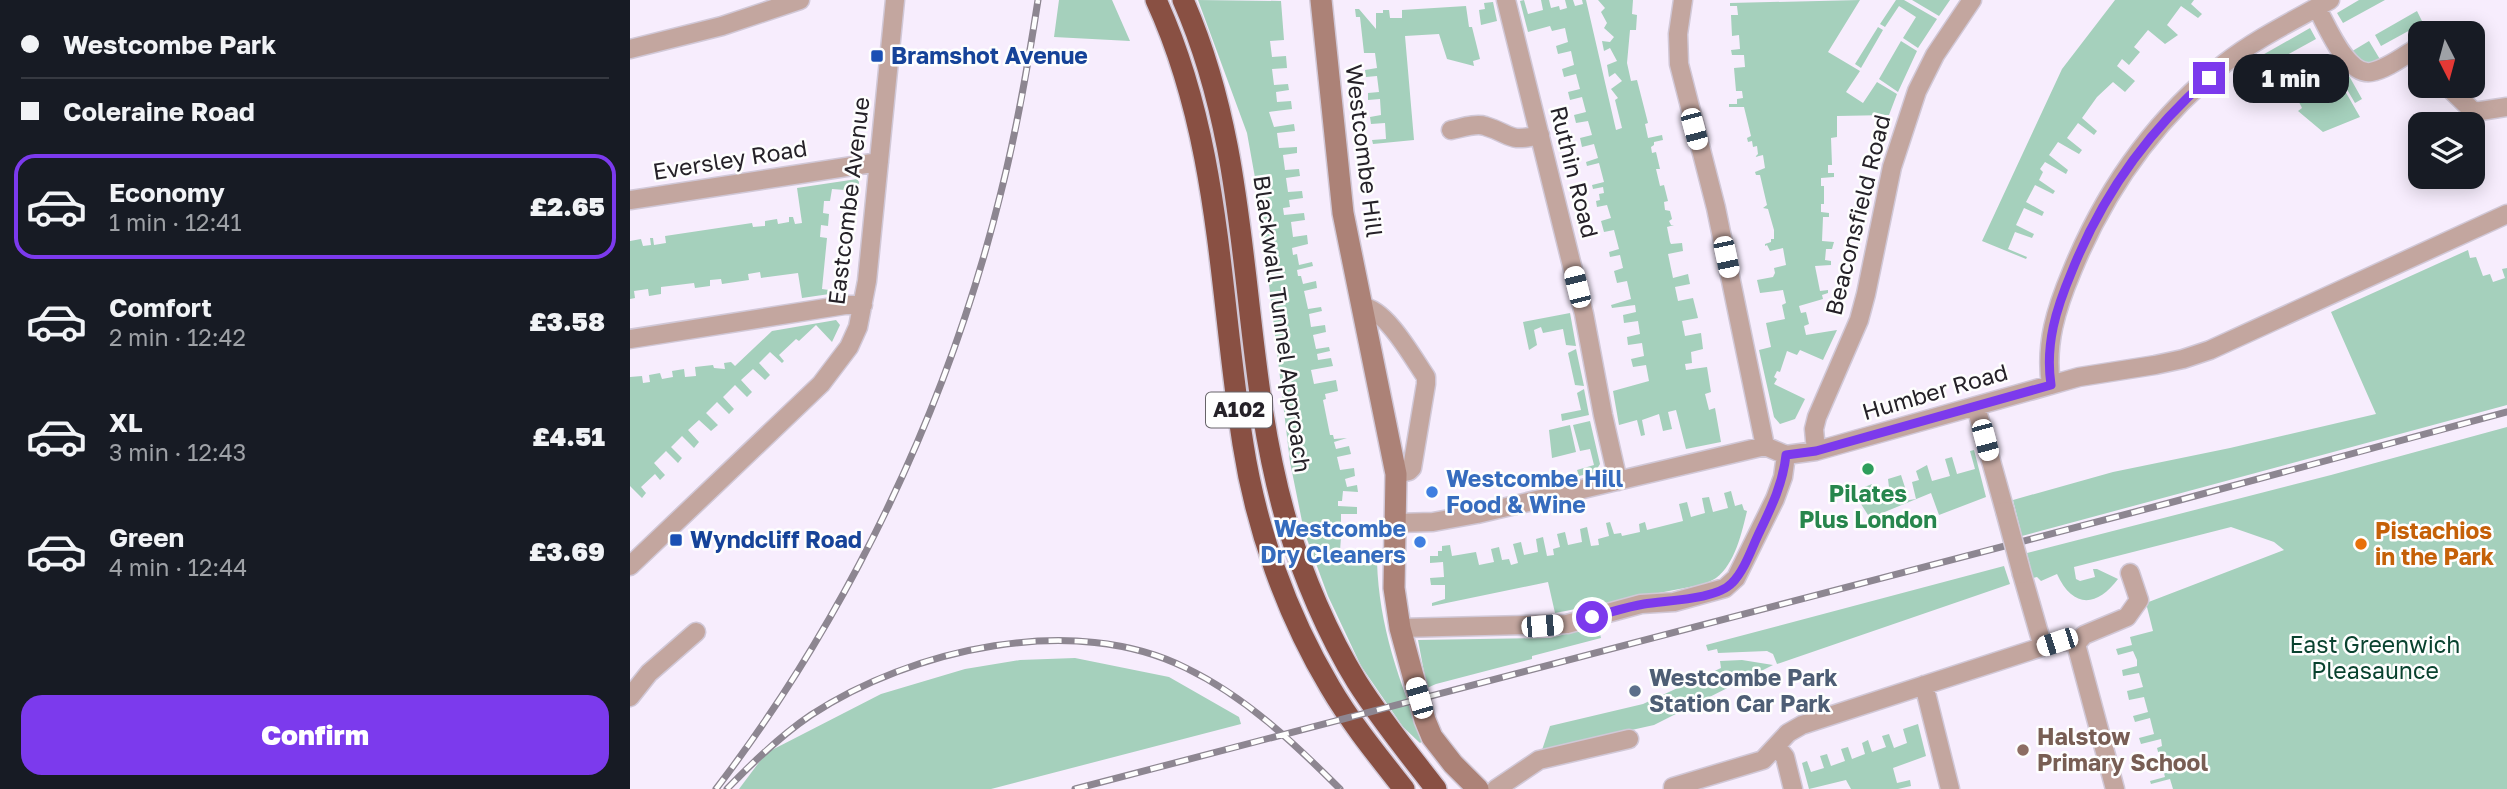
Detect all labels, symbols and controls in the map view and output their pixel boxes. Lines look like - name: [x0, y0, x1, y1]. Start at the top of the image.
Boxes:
- north arrow: [2408, 21, 2485, 98]
- map controls: [2408, 21, 2485, 189]
- text: Westcombe Park: [63, 29, 276, 60]
- place label: Bramshot Avenue: [891, 41, 1088, 69]
- marker: Bramshot Avenue: [869, 48, 885, 64]
- callout: 1 min: [2234, 54, 2349, 102]
- route end: [2193, 62, 2225, 94]
- street label: Westcombe Hill: [1340, 63, 1390, 239]
- text: 1 min: [2262, 64, 2320, 92]
- street label: Eastcombe Avenue: [821, 95, 875, 306]
- text: Coleraine Road: [63, 96, 255, 127]
- street label: Ruthin Road: [1545, 103, 1605, 241]
- car: [1679, 106, 1710, 152]
- street label: Beaconsfield Road: [1819, 112, 1895, 318]
- button: layers: [2408, 112, 2485, 189]
- street label: Eversley Road: [651, 133, 809, 185]
- street label: Blackwall Tunnel Approach: [1248, 173, 1318, 474]
- icon: car: [25, 175, 88, 238]
- text: Economy: [109, 177, 225, 208]
- text: £2.65: [530, 191, 605, 222]
- text: 1 min · 12:41: [109, 208, 242, 236]
- car: [1712, 234, 1741, 280]
- car: [1562, 264, 1593, 310]
- icon: car: [25, 290, 88, 353]
- text: Comfort: [109, 292, 212, 323]
- text: £3.58: [529, 306, 605, 337]
- text: 2 min · 12:42: [109, 323, 246, 351]
- street label: Humber Road: [1859, 357, 2011, 425]
- road number: A102: [1206, 392, 1272, 428]
- icon: car: [25, 405, 88, 468]
- text: XL: [109, 407, 143, 438]
- car: [1970, 417, 2001, 463]
- text: £4.51: [533, 421, 605, 452]
- text: 3 min · 12:43: [109, 438, 246, 466]
- marker: Pilates Plus London: [1860, 461, 1876, 477]
- place label: Westcombe Hill Food & Wine: [1446, 464, 1623, 518]
- place label: Pilates Plus London: [1799, 479, 1937, 533]
- marker: Westcombe Hill Food & Wine: [1424, 484, 1440, 500]
- place label: Westcombe Dry Cleaners: [1260, 514, 1406, 568]
- place label: Pistachios in the Park: [2375, 516, 2495, 570]
- icon: car: [25, 520, 88, 583]
- text: Green: [109, 522, 184, 553]
- place label: Wyndcliff Road: [690, 525, 862, 553]
- marker: Wyndcliff Road: [668, 532, 684, 548]
- marker: Westcombe Dry Cleaners: [1412, 534, 1428, 550]
- text: £3.69: [529, 536, 605, 567]
- marker: Pistachios in the Park: [2353, 536, 2369, 552]
- text: 4 min · 12:44: [109, 553, 247, 581]
- route start: [1576, 601, 1608, 633]
- car: [1521, 614, 1564, 638]
- car: [2034, 626, 2081, 658]
- park label: East Greenwich Pleasaunce: [2290, 630, 2460, 684]
- place label: Westcombe Park Station Car Park: [1649, 663, 1838, 717]
- car: [1404, 675, 1435, 721]
- marker: Westcombe Park Station Car Park: [1627, 683, 1643, 699]
- button: Confirm: [21, 695, 609, 775]
- place label: Halstow Primary School: [2037, 722, 2208, 776]
- marker: Halstow Primary School: [2015, 742, 2031, 758]

